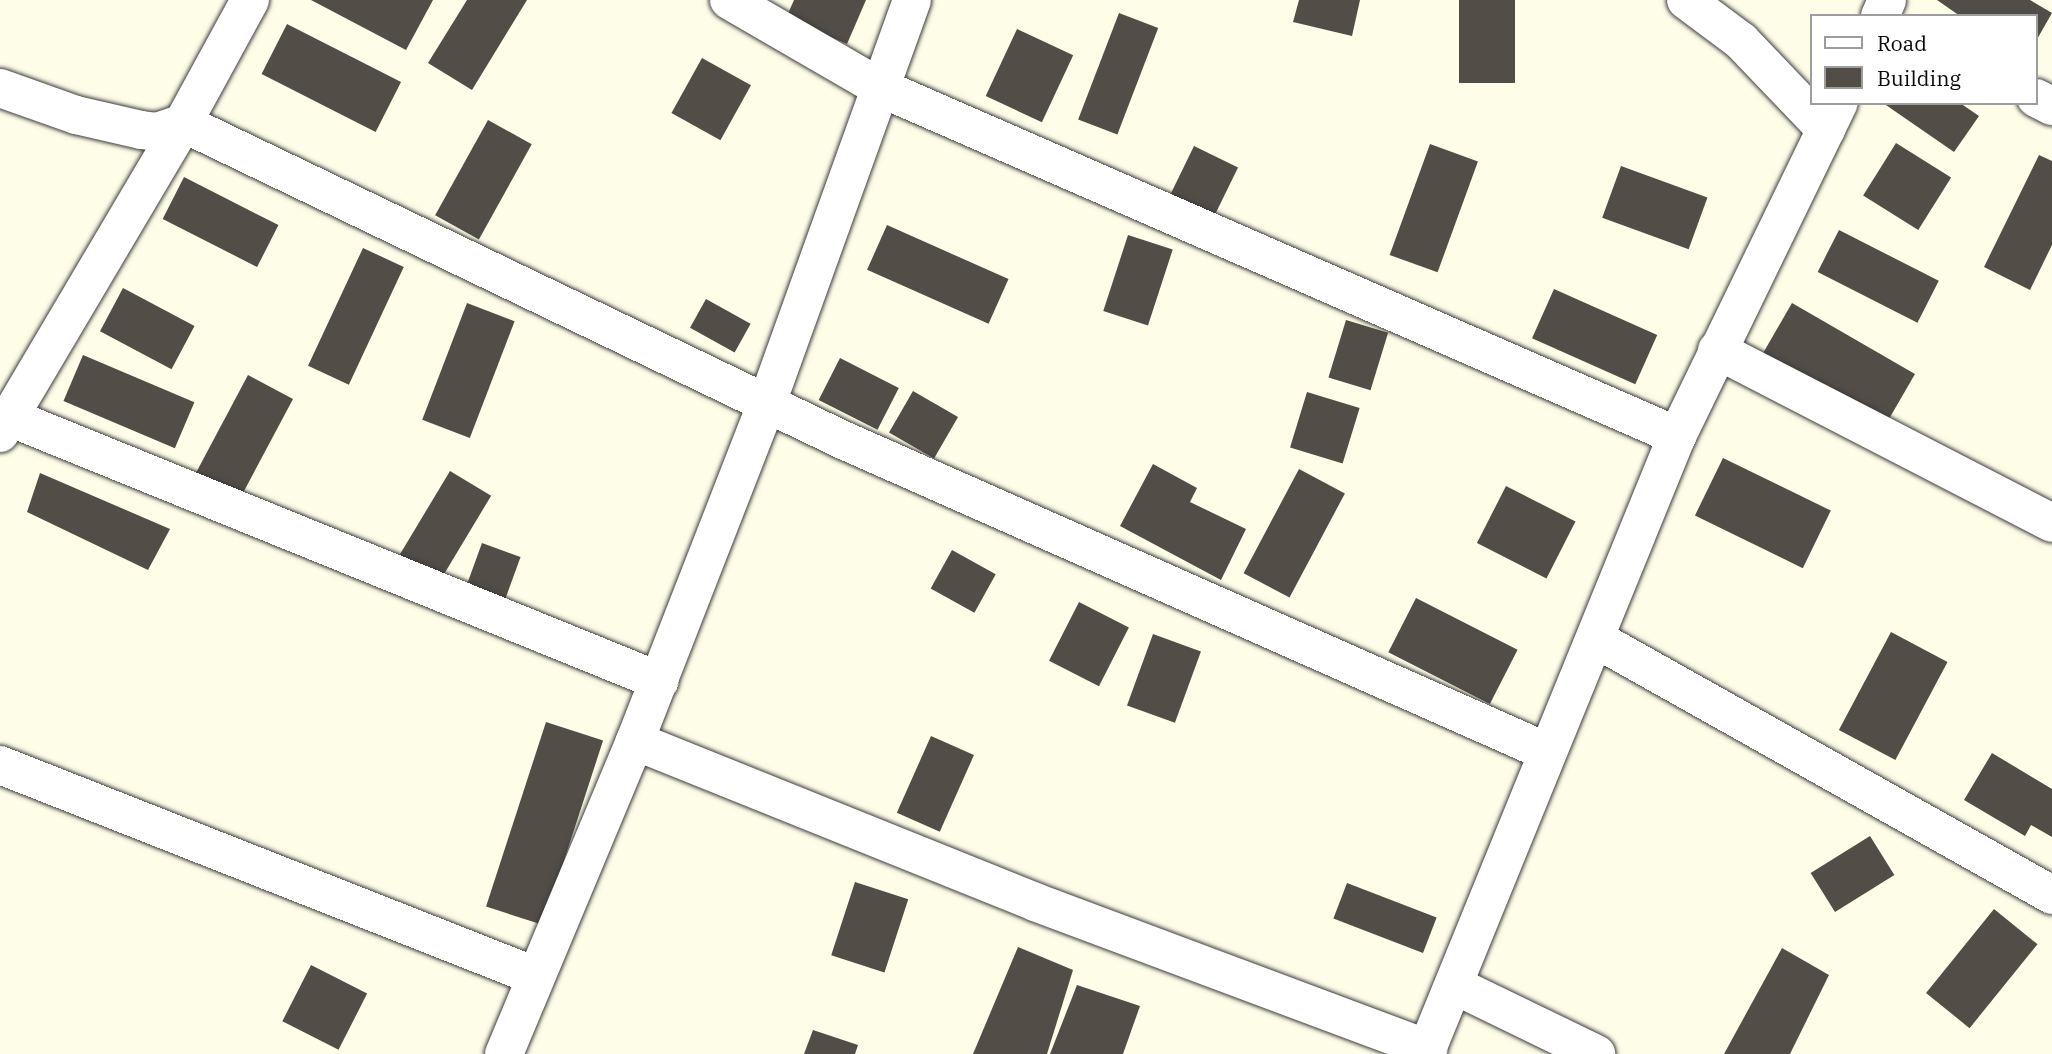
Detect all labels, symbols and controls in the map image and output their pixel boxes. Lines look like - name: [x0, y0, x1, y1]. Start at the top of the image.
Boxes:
- legend: [1811, 14, 2038, 105]
- text: Road: [1877, 29, 1927, 57]
- text: Building: [1877, 64, 1961, 92]

